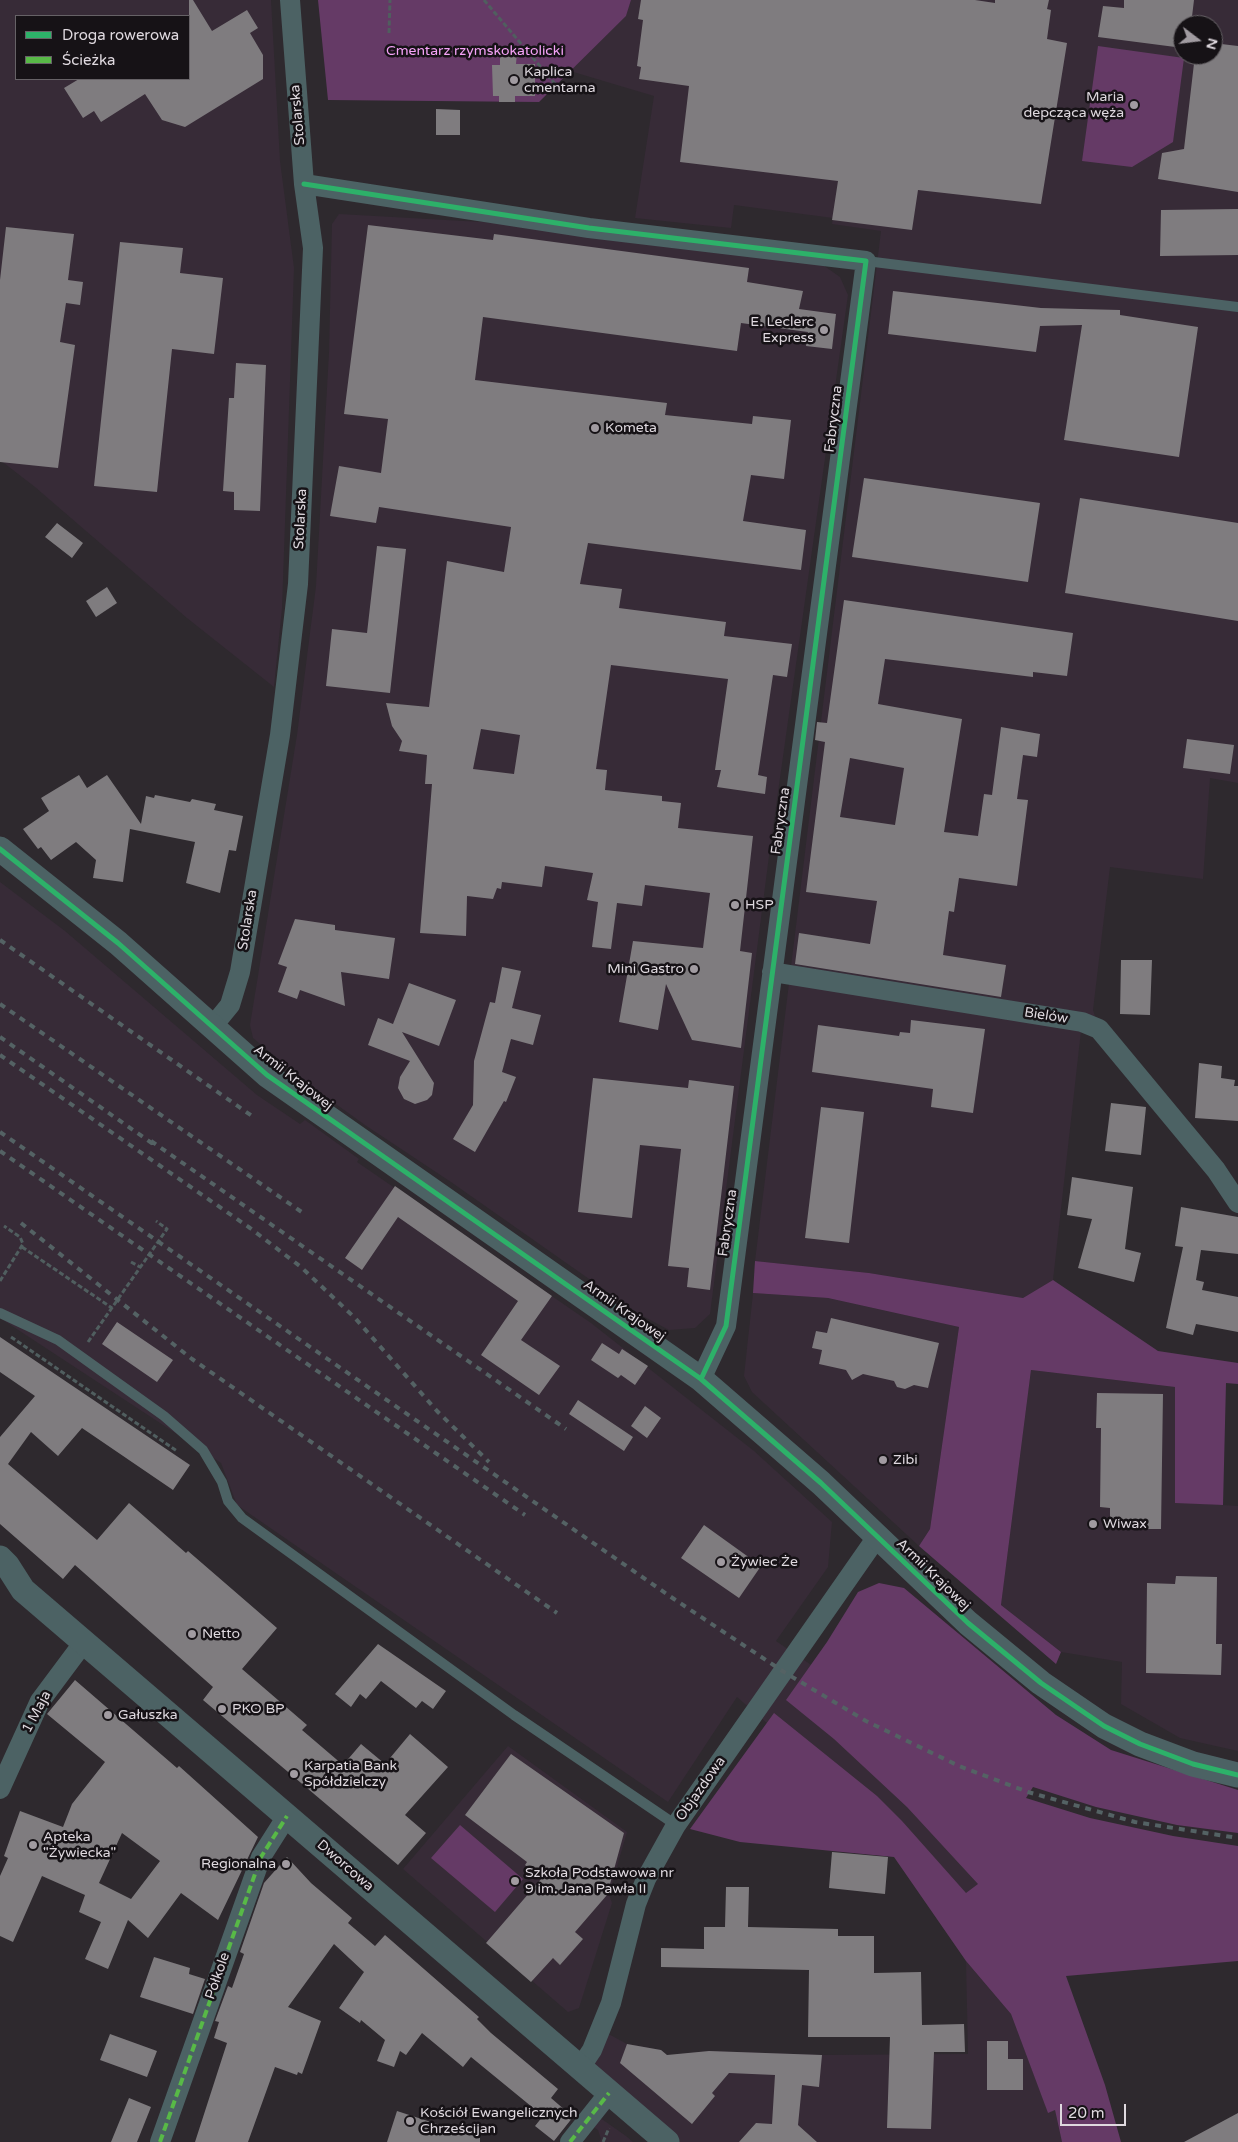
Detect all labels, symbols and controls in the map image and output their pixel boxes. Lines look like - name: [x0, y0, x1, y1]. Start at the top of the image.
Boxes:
- legend: [15, 15, 190, 80]
- north arrow: [1173, 15, 1223, 65]
- text: Droga rowerowa: [62, 26, 179, 44]
- text: N: [1202, 36, 1222, 51]
- park label: Cmentarz rzymskokatolicki: [386, 43, 564, 59]
- text: Ścieżka: [62, 51, 115, 69]
- place label: Kaplica cmentarna: [524, 64, 596, 96]
- marker: Kaplica cmentarna: [508, 74, 520, 86]
- street label: Stolarska: [287, 84, 309, 146]
- place label: Maria depcząca węża: [1023, 89, 1124, 121]
- marker: Maria depcząca węża: [1128, 99, 1140, 111]
- place label: E. Leclerc Express: [750, 314, 814, 347]
- marker: E. Leclerc Express: [818, 324, 830, 336]
- street label: Fabryczna: [822, 384, 846, 454]
- place label: Kometa: [605, 420, 657, 436]
- marker: Kometa: [589, 422, 601, 434]
- street label: Stolarska: [291, 488, 311, 550]
- street label: Fabryczna: [768, 786, 794, 856]
- street label: Stolarska: [235, 889, 261, 951]
- place label: HSP: [745, 897, 774, 913]
- marker: HSP: [729, 899, 741, 911]
- place label: Mini Gastro: [607, 961, 684, 977]
- marker: Mini Gastro: [688, 963, 700, 975]
- street label: Bielów: [1023, 1004, 1069, 1028]
- street label: Armii Krajowej: [250, 1042, 336, 1114]
- street label: Fabryczna: [715, 1188, 741, 1258]
- street label: Armii Krajowej: [580, 1277, 668, 1345]
- place label: Zibi: [893, 1452, 918, 1468]
- marker: Zibi: [877, 1454, 889, 1466]
- place label: Wiwax: [1103, 1516, 1147, 1532]
- marker: Wiwax: [1087, 1518, 1099, 1530]
- street label: Armii Krajowej: [893, 1536, 973, 1614]
- place label: Żywiec Że: [731, 1554, 798, 1570]
- marker: Żywiec Że: [715, 1556, 727, 1568]
- place label: Netto: [202, 1626, 240, 1642]
- marker: Netto: [186, 1628, 198, 1640]
- street label: 1 Maja: [19, 1688, 55, 1736]
- place label: PKO BP: [232, 1701, 284, 1717]
- marker: PKO BP: [216, 1703, 228, 1715]
- place label: Gałuszka: [118, 1707, 178, 1723]
- marker: Gałuszka: [102, 1709, 114, 1721]
- street label: Objazdowa: [673, 1754, 729, 1824]
- place label: Karpatia Bank Spółdzielczy: [304, 1758, 397, 1790]
- marker: Karpatia Bank Spółdzielczy: [288, 1768, 300, 1780]
- place label: Apteka "Żywiecka": [43, 1829, 116, 1861]
- street label: Dworcowa: [313, 1837, 377, 1895]
- marker: Apteka "Żywiecka": [27, 1839, 39, 1851]
- place label: Regionalna: [201, 1856, 276, 1872]
- marker: Regionalna: [280, 1858, 292, 1870]
- place label: Szkoła Podstawowa nr 9 im. Jana Pawła II: [525, 1865, 674, 1898]
- marker: Szkoła Podstawowa nr 9 im. Jana Pawła II: [509, 1875, 521, 1887]
- street label: Półkole: [202, 1950, 234, 2002]
- scale bar: [1063, 2094, 1129, 2126]
- text: 20 m: [1068, 2104, 1105, 2122]
- place label: Kościół Ewangelicznych Chrześcijan: [420, 2105, 577, 2138]
- marker: Kościół Ewangelicznych Chrześcijan: [404, 2115, 416, 2127]

